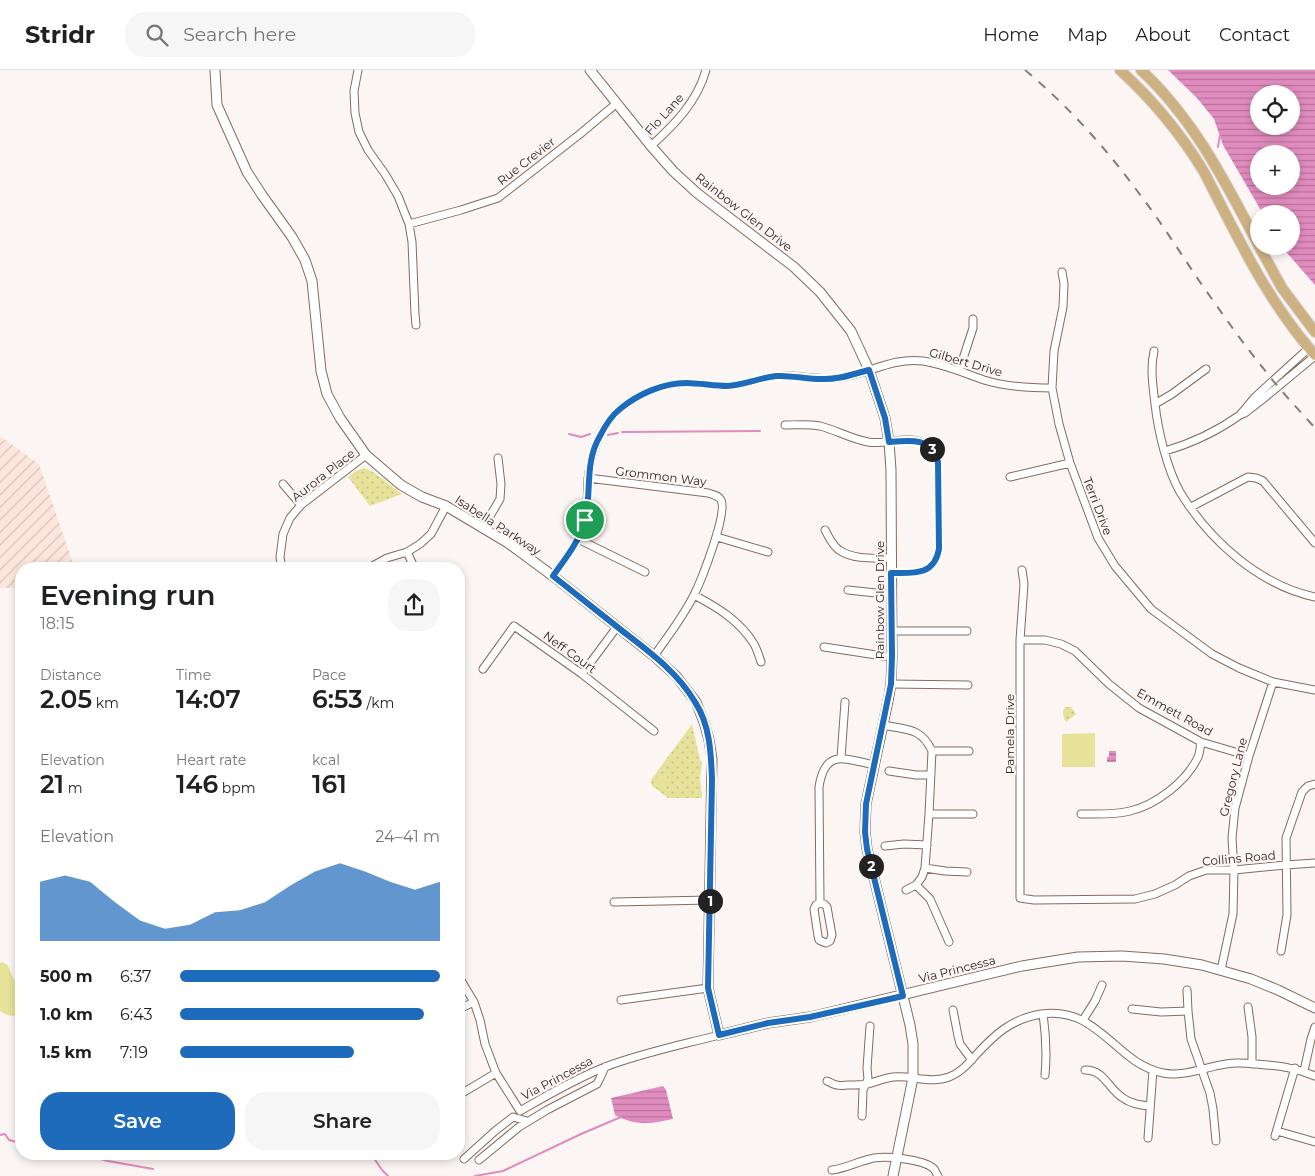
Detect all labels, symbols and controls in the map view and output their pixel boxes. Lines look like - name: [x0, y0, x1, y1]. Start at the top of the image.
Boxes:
- search box: [125, 12, 475, 57]
- text: Stridr: [25, 20, 95, 49]
- icon: search: [143, 21, 171, 49]
- text: Search here: [183, 23, 296, 46]
- text: Home: [983, 24, 1039, 46]
- text: Map: [1067, 24, 1107, 46]
- text: About: [1135, 24, 1191, 46]
- text: Contact: [1219, 24, 1290, 46]
- map controls: [1250, 85, 1300, 255]
- button: locate: [1250, 85, 1300, 135]
- street label: Flo Lane: [641, 90, 687, 138]
- street label: Rue Crevier: [494, 134, 558, 188]
- button: +: [1250, 145, 1300, 195]
- street label: Rainbow Glen Drive: [693, 170, 795, 254]
- button: −: [1250, 205, 1300, 255]
- street label: Gilbert Drive: [928, 344, 1004, 380]
- pin: 3: [920, 436, 944, 462]
- text: 3: [928, 440, 937, 458]
- street label: Aurora Place: [288, 446, 358, 504]
- street label: Grommon Way: [615, 463, 708, 489]
- street label: Terri Drive: [1080, 475, 1116, 537]
- street label: Isabella Parkway: [452, 492, 544, 559]
- pin: [564, 499, 606, 541]
- icon: arrive: [571, 506, 599, 534]
- street label: Rainbow Glen Drive: [872, 541, 887, 659]
- text: Evening run: [40, 578, 215, 612]
- button: share: [388, 579, 440, 631]
- text: 18:15: [40, 614, 74, 633]
- street label: Neff Court: [541, 628, 600, 676]
- text: Distance: [40, 666, 102, 684]
- text: Time: [176, 666, 211, 684]
- text: Pace: [312, 666, 346, 684]
- text: 2.05: [40, 684, 92, 714]
- text: 14:07: [176, 684, 241, 714]
- text: 6:53: [312, 684, 363, 714]
- street label: Emmett Road: [1134, 685, 1216, 739]
- text: km: [92, 694, 119, 712]
- text: /km: [363, 694, 394, 712]
- street label: Pamela Drive: [1002, 694, 1017, 774]
- street label: Gregory Lane: [1216, 736, 1250, 818]
- text: Elevation: [40, 751, 105, 769]
- text: Heart rate: [176, 751, 246, 769]
- text: kcal: [312, 751, 340, 769]
- text: 21: [40, 769, 64, 799]
- text: 146: [176, 769, 218, 799]
- text: 161: [312, 769, 347, 799]
- text: m: [64, 779, 83, 797]
- text: bpm: [218, 779, 256, 797]
- text: Elevation: [40, 827, 114, 846]
- text: 24–41 m: [375, 827, 440, 846]
- street label: Collins Road: [1202, 847, 1276, 869]
- pin: 2: [858, 854, 884, 878]
- text: 2: [867, 857, 876, 875]
- pin: 1: [698, 888, 722, 914]
- text: 1: [708, 892, 713, 910]
- street label: Via Princessa: [917, 952, 997, 986]
- text: 500 m: [40, 967, 93, 986]
- text: 6:37: [120, 967, 151, 986]
- text: 1.0 km: [40, 1005, 93, 1024]
- text: 6:43: [120, 1005, 153, 1024]
- text: 1.5 km: [40, 1043, 92, 1062]
- text: 7:19: [120, 1043, 148, 1062]
- street label: Via Princessa: [519, 1053, 595, 1103]
- button: Save: [40, 1092, 235, 1150]
- button: Share: [245, 1092, 440, 1150]

